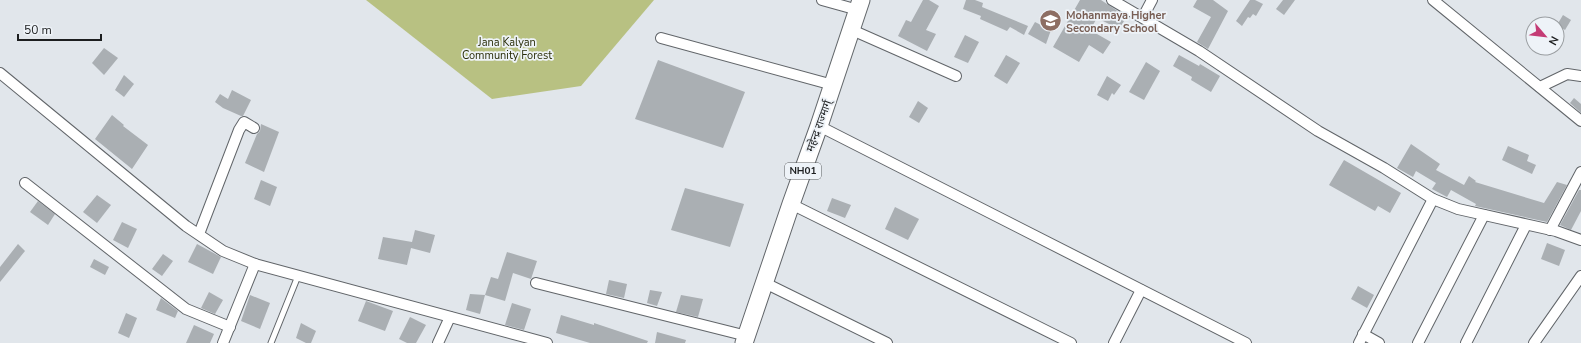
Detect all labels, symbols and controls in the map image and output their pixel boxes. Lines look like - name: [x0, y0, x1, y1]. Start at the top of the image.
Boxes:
- school or university icon: Mohanmaya Higher Secondary School: [1037, 8, 1063, 34]
- place label: Mohanmaya Higher Secondary School: [1066, 8, 1166, 36]
- scale bar: [18, 16, 101, 42]
- north arrow: [1525, 16, 1565, 56]
- text: 50 m: [24, 22, 52, 38]
- text: N: [1545, 33, 1562, 48]
- park label: Jana Kalyan Community Forest: [462, 35, 552, 63]
- street label: महेन्द्र राज्मार्ग्: [803, 96, 836, 154]
- road number: NH01: [785, 163, 821, 179]

